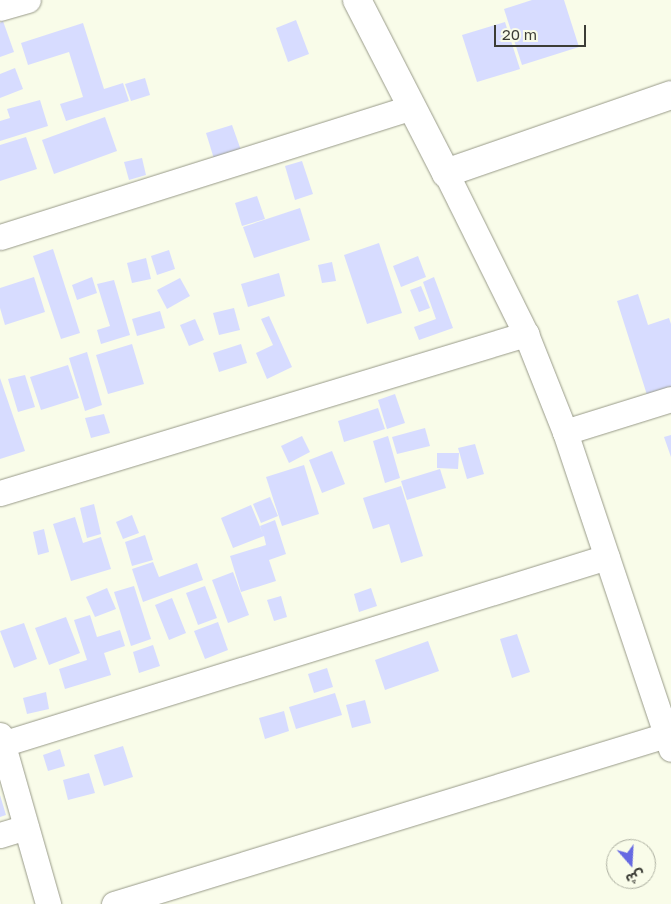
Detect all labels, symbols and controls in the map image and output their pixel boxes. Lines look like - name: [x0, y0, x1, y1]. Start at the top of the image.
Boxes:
- scale bar: [496, 15, 588, 47]
- text: 20 m: [502, 25, 537, 43]
- north arrow: [606, 839, 656, 889]
- text: ش: [624, 867, 648, 889]

